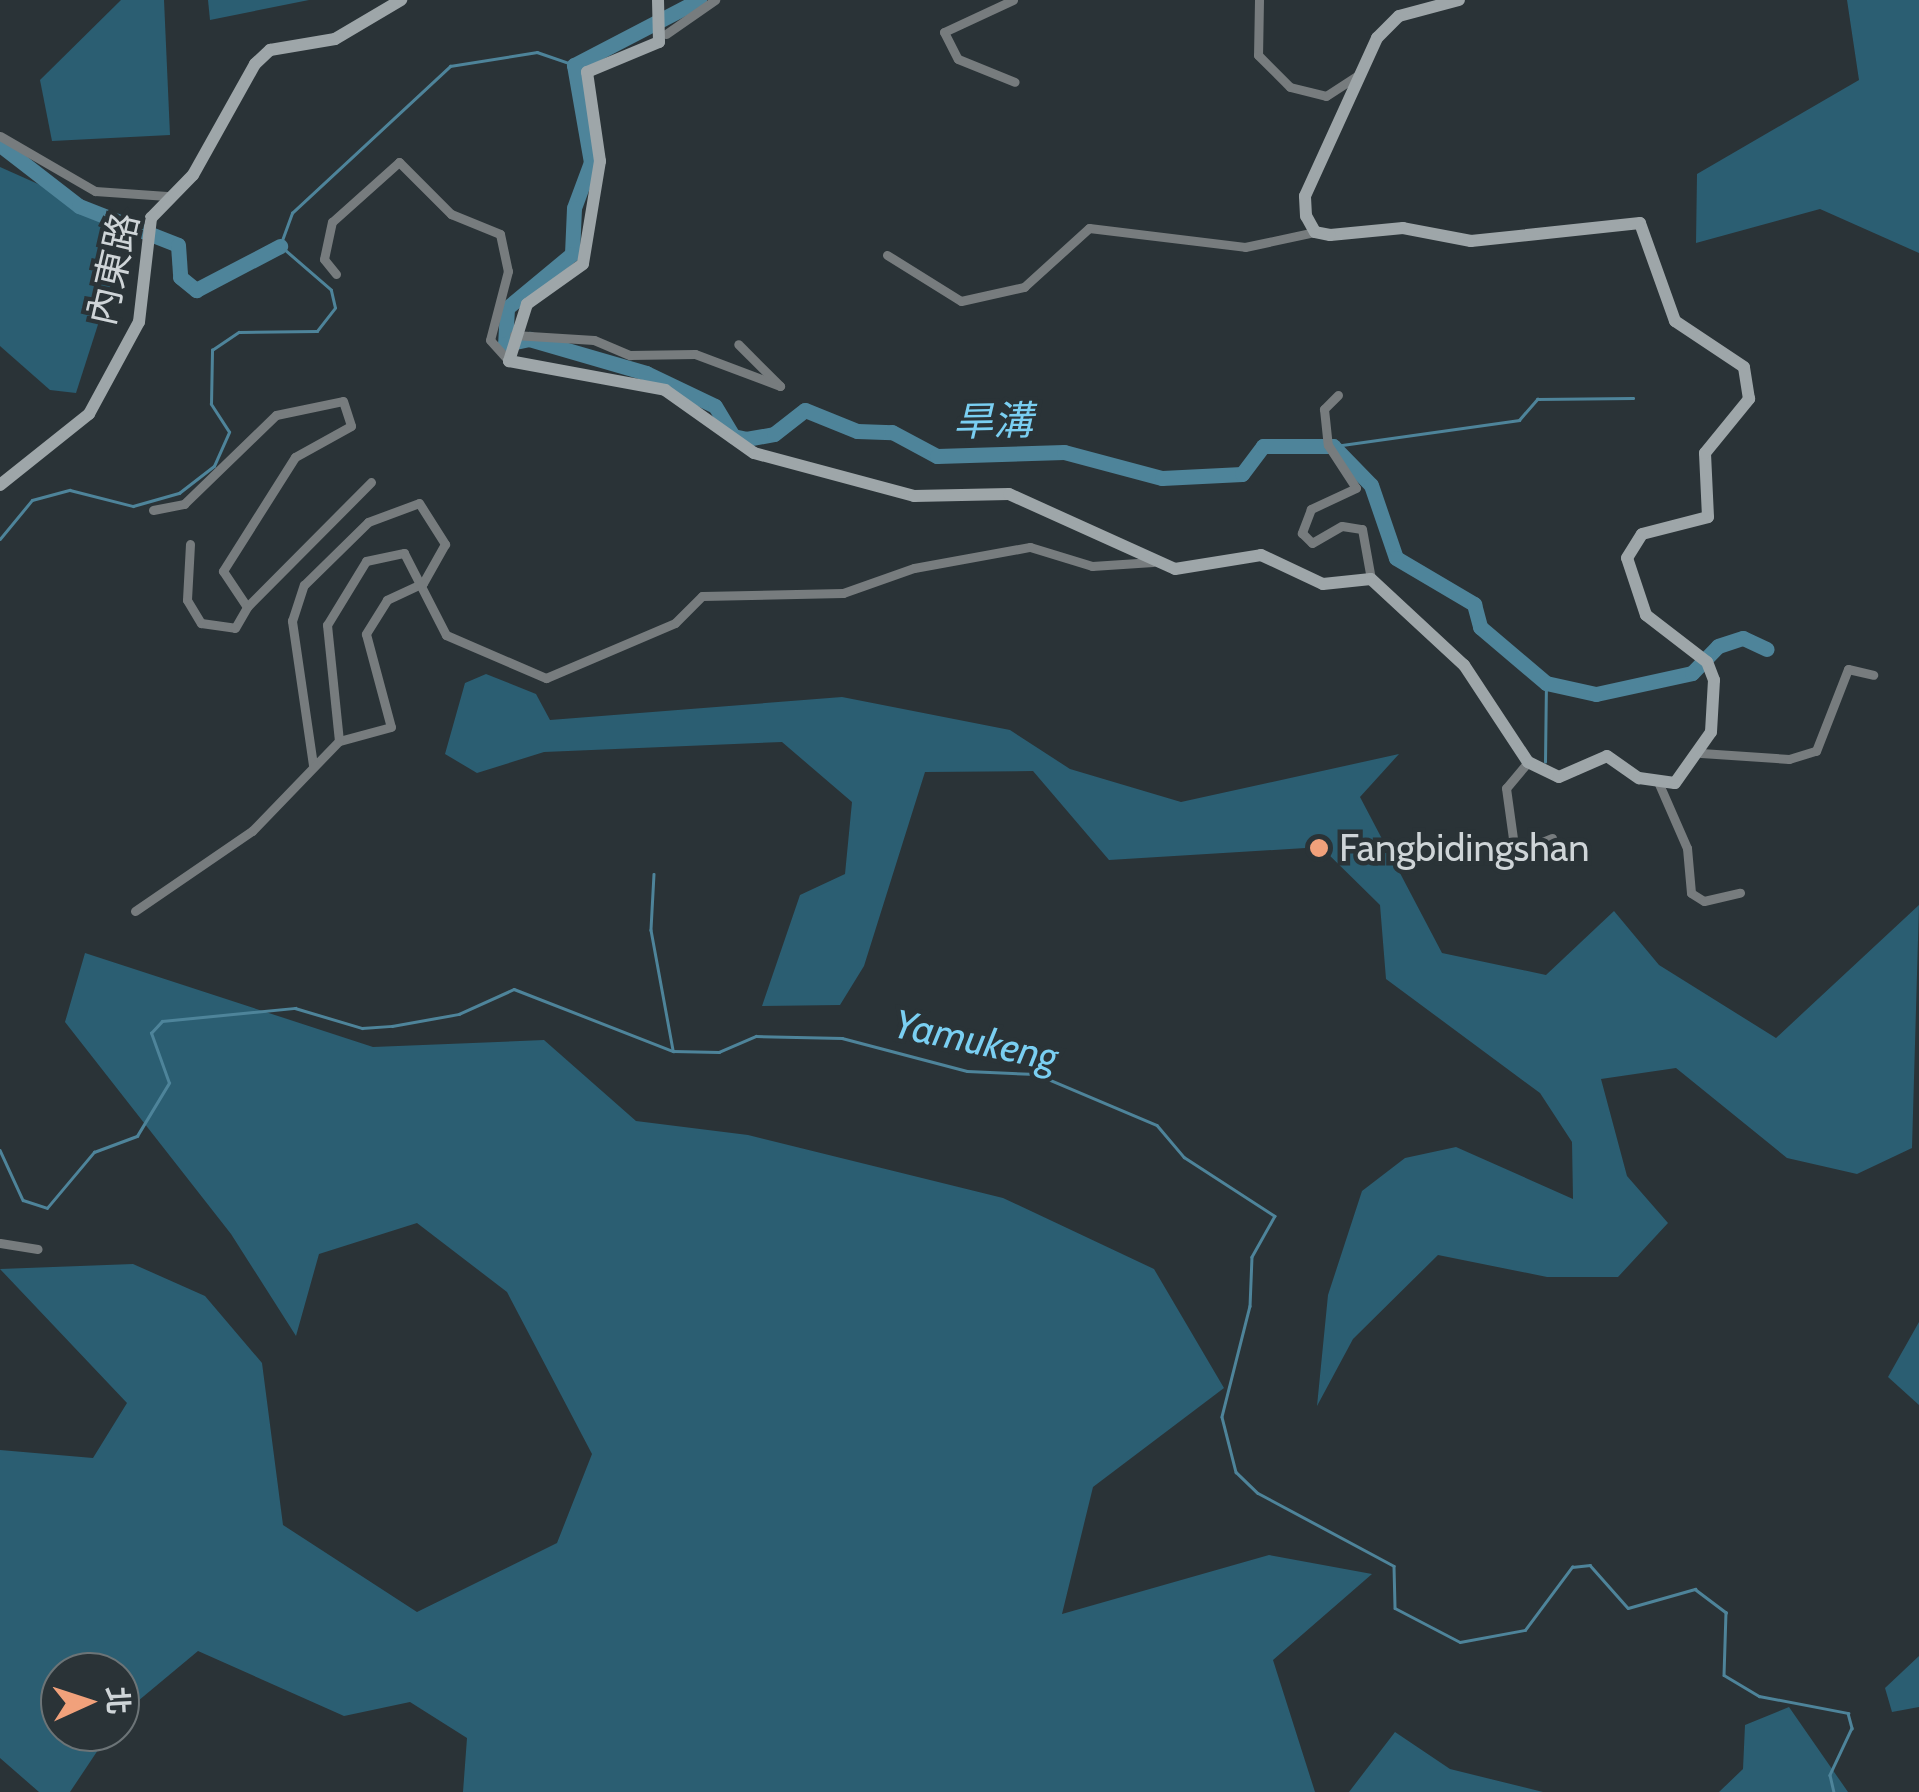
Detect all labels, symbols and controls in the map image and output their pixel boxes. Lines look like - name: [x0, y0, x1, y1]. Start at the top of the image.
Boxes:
- street label: 內東路: [78, 208, 148, 330]
- water label: 旱溝: [953, 396, 1033, 446]
- place label: Fangbidingshan: [1339, 825, 1589, 871]
- marker: Fangbidingshan: [1308, 837, 1330, 859]
- water label: Yamukeng: [890, 999, 1062, 1081]
- north arrow: [40, 1652, 140, 1752]
- text: 北: [100, 1686, 136, 1715]

